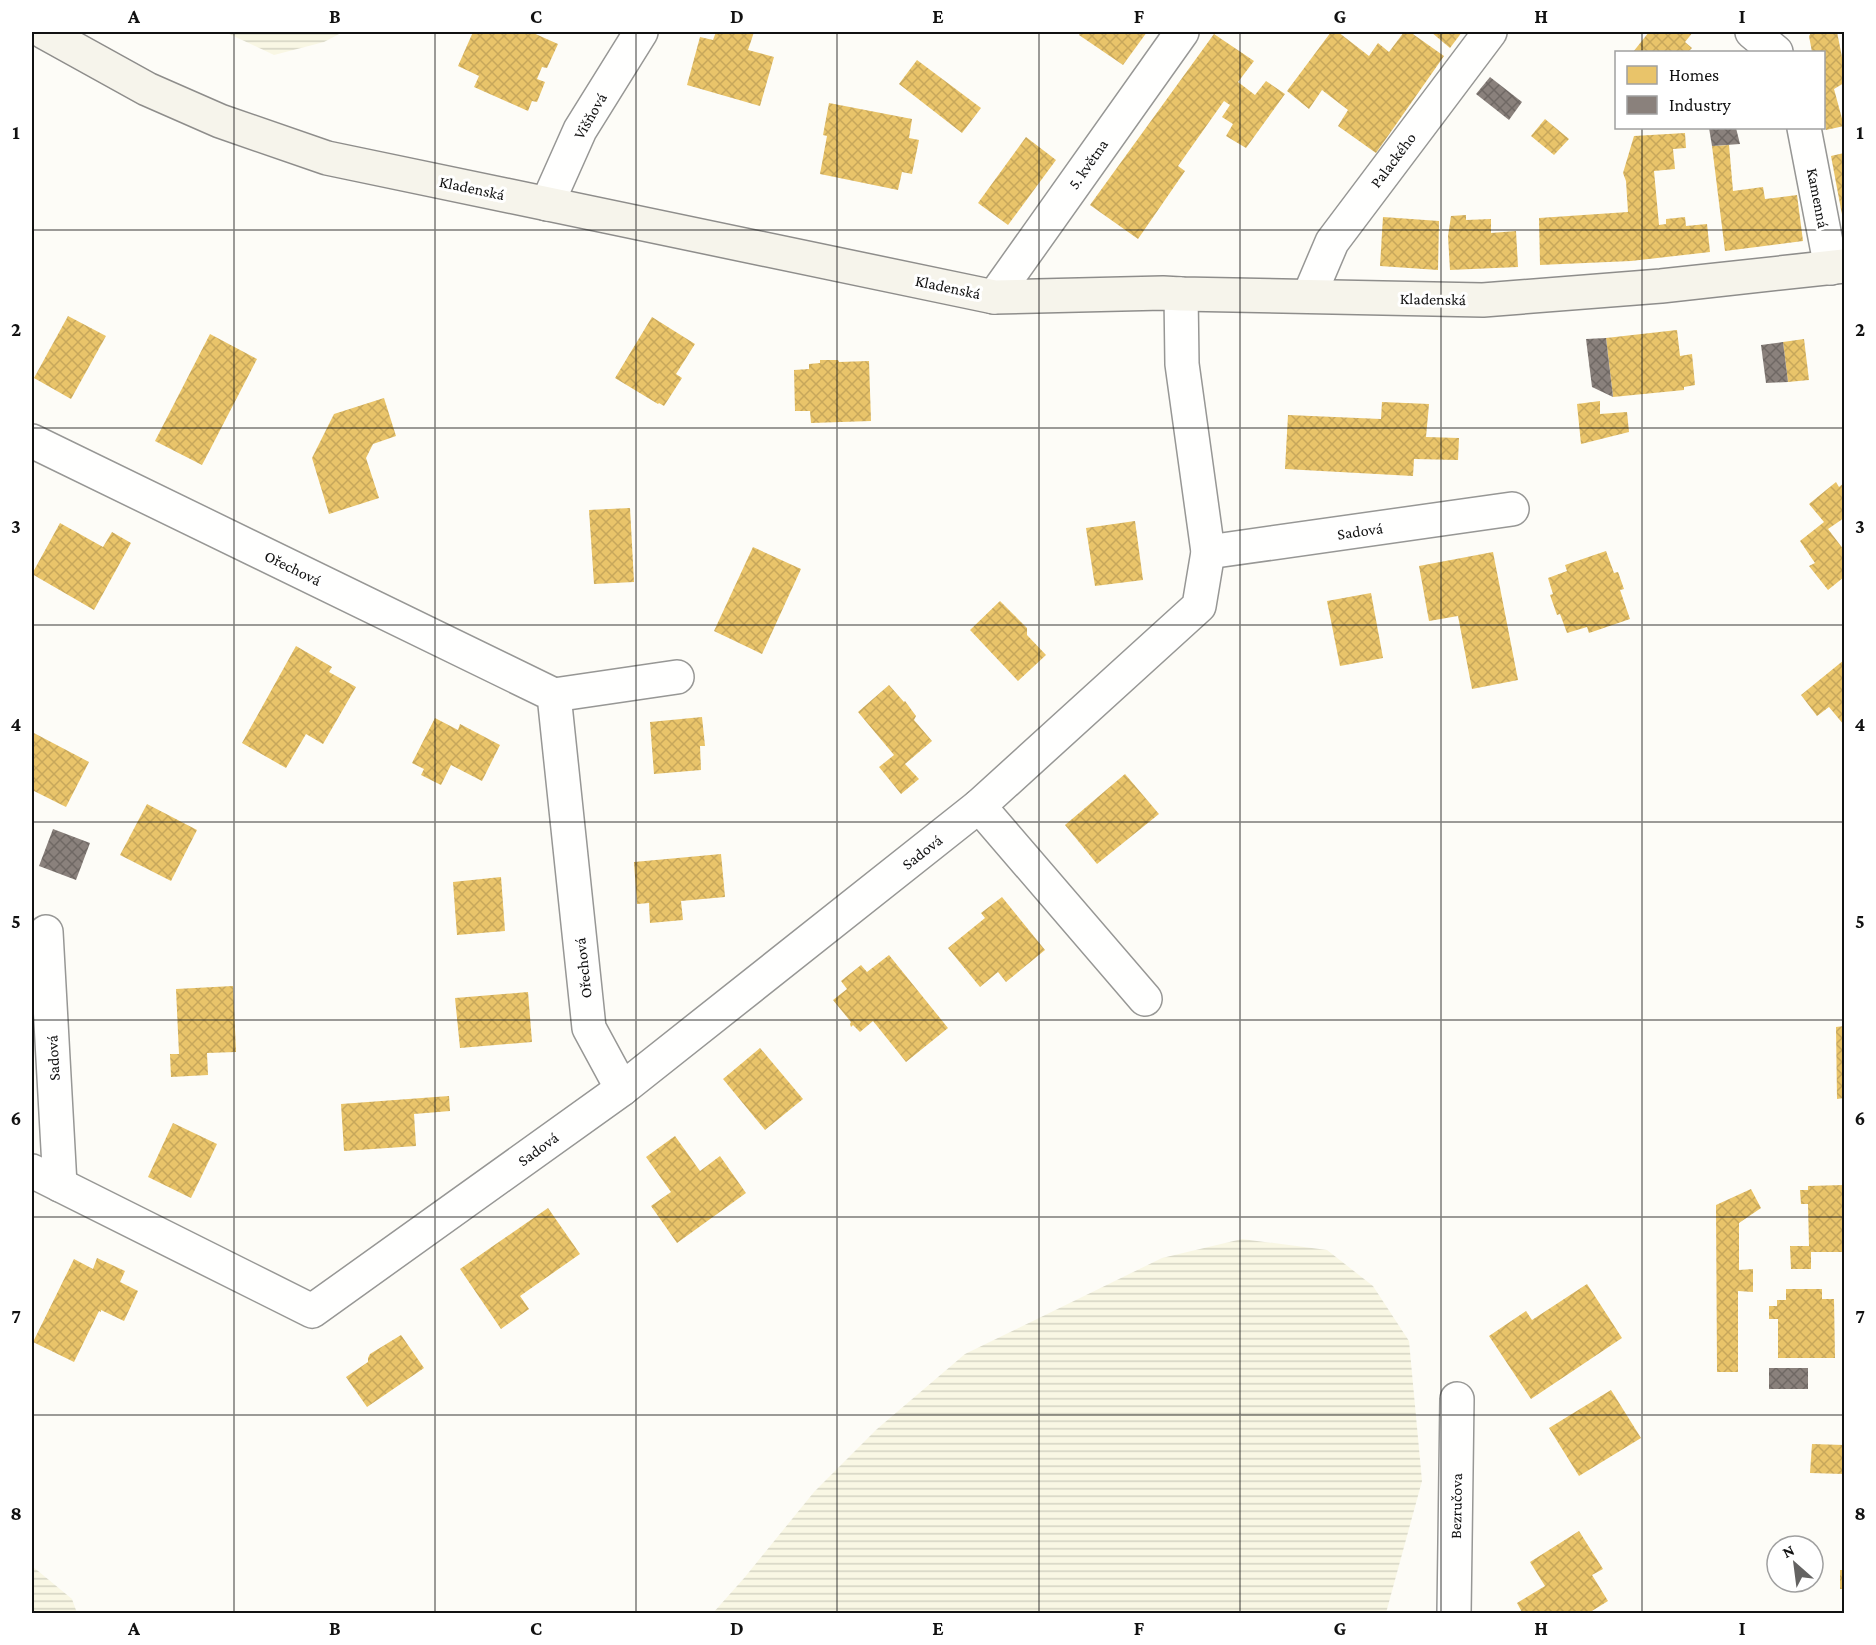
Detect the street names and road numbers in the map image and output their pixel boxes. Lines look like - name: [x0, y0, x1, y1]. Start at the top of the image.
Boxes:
- street label: Višňová: [570, 89, 610, 142]
- street label: Palackého: [1367, 129, 1419, 191]
- street label: 5. května: [1065, 135, 1112, 192]
- street label: Kamenná: [1804, 166, 1832, 230]
- street label: Kladenská: [438, 173, 507, 203]
- street label: Kladenská: [914, 272, 983, 302]
- street label: Kladenská: [1400, 290, 1467, 308]
- street label: Sadová: [1336, 519, 1384, 543]
- street label: Ořechová: [262, 547, 325, 589]
- street label: Sadová: [899, 831, 946, 873]
- street label: Ořechová: [571, 936, 595, 999]
- street label: Sadová: [43, 1034, 63, 1081]
- street label: Sadová: [514, 1128, 562, 1169]
- street label: Bezručova: [1447, 1472, 1465, 1539]

